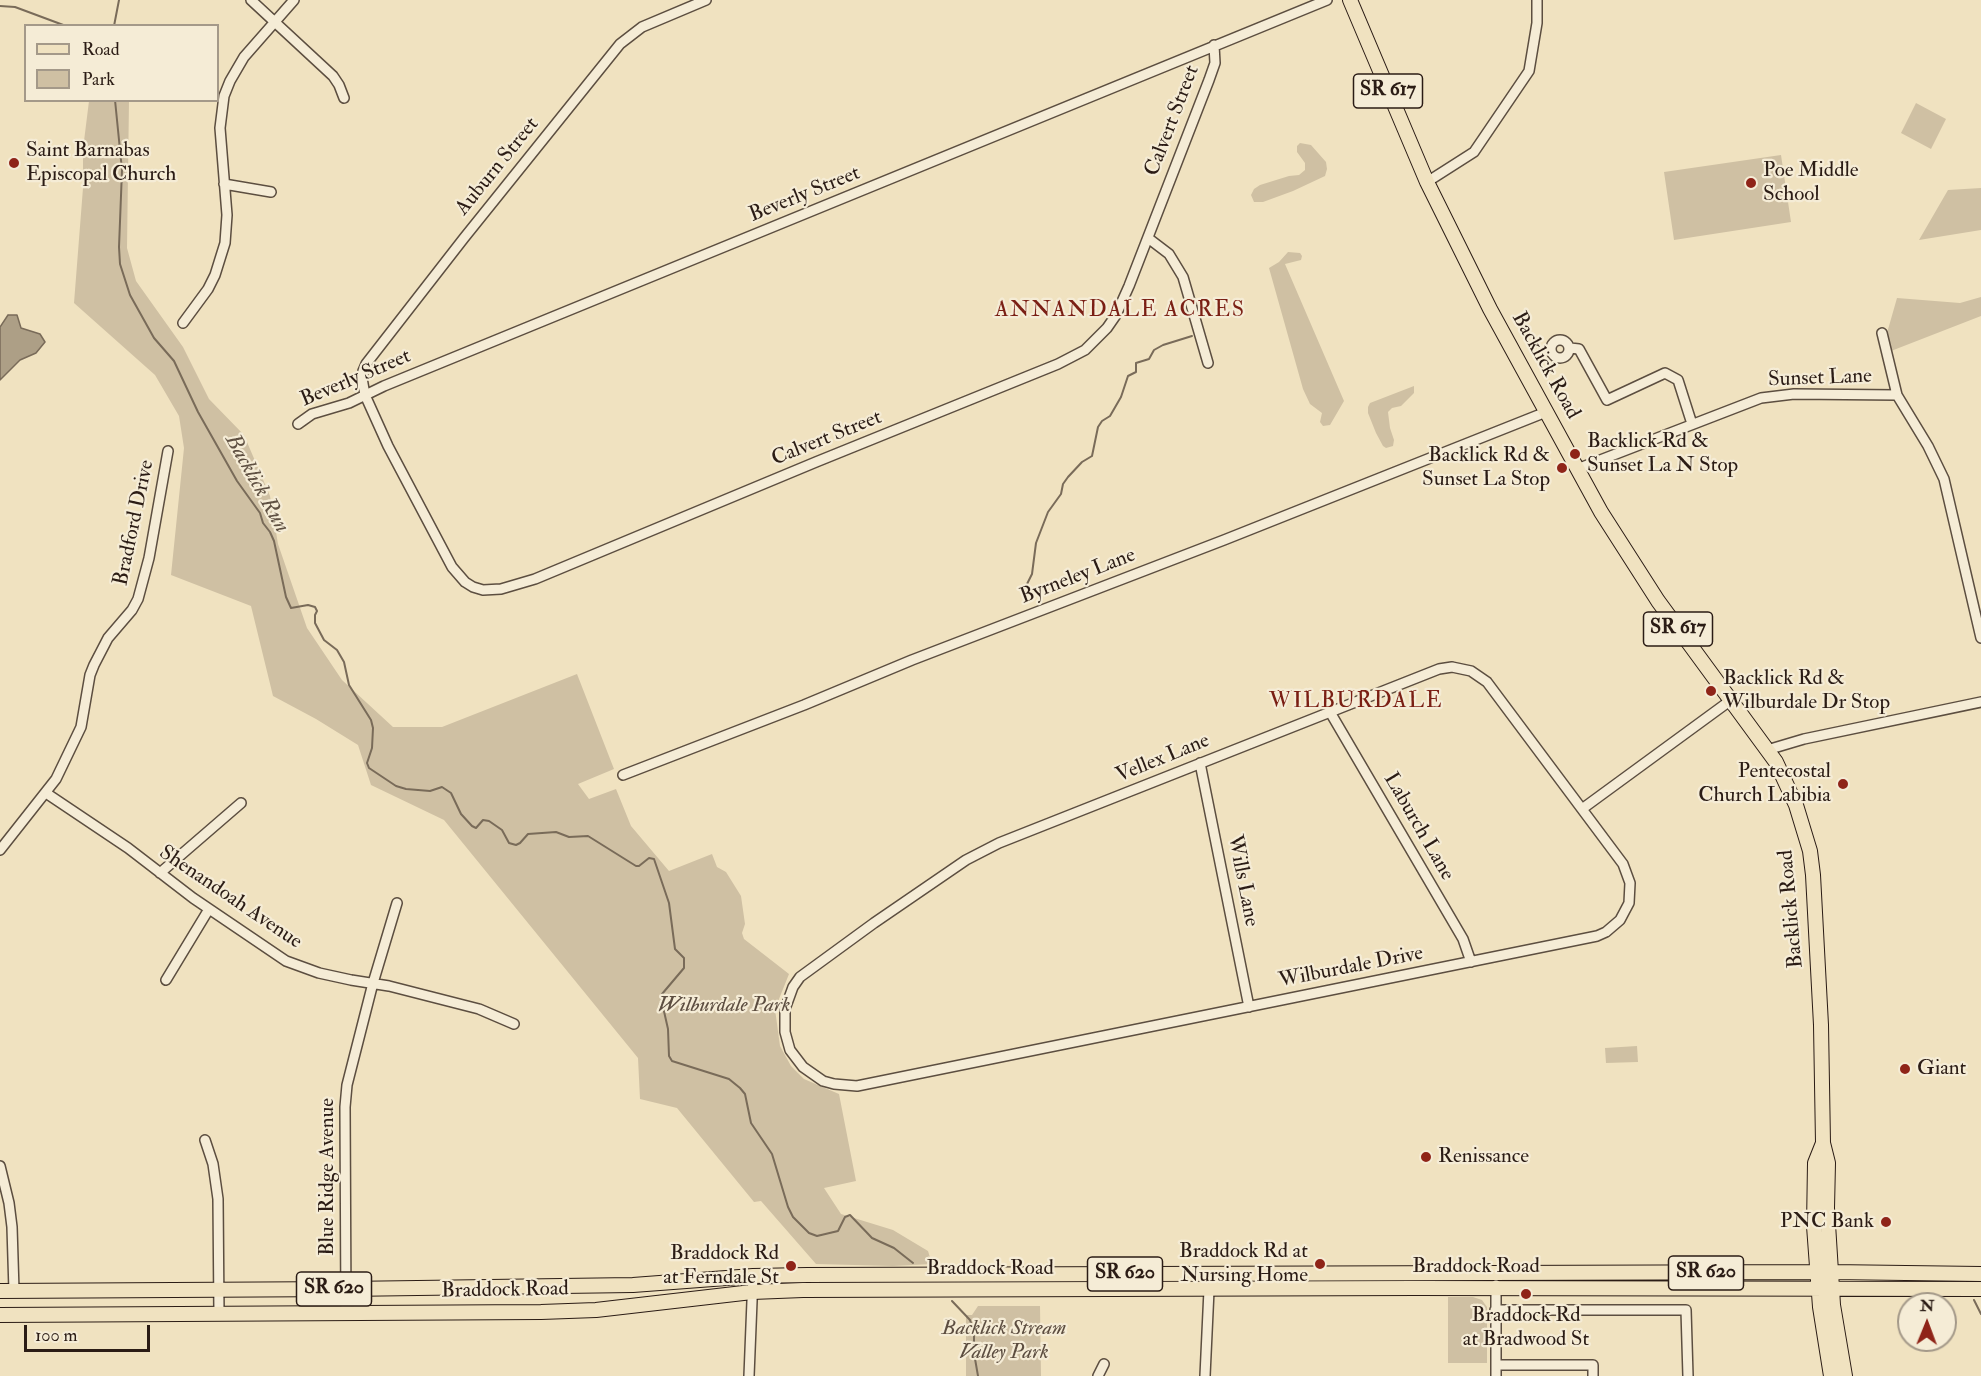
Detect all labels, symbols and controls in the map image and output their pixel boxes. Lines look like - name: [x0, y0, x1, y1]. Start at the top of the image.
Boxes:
- legend: [24, 24, 219, 102]
- text: Road: [82, 38, 120, 61]
- street label: Calvert Street: [1140, 62, 1206, 180]
- text: Park: [82, 68, 115, 91]
- road number: SR 617: [1354, 74, 1422, 108]
- street label: Auburn Street: [451, 113, 545, 221]
- place label: Saint Barnabas Episcopal Church: [26, 138, 176, 188]
- marker: Saint Barnabas Episcopal Church: [7, 156, 21, 170]
- place label: Poe Middle School: [1763, 158, 1859, 208]
- street label: Beverly Street: [746, 161, 864, 229]
- marker: Poe Middle School: [1744, 176, 1758, 190]
- district label: ANNANDALE ACRES: [995, 298, 1245, 324]
- street label: Backlick Road: [1505, 308, 1585, 424]
- street label: Beverly Street: [297, 344, 415, 414]
- street label: Sunset Lane: [1768, 365, 1872, 393]
- street label: Calvert Street: [768, 405, 886, 473]
- place label: Backlick Rd & Sunset La N Stop: [1587, 429, 1738, 479]
- water label: Backlick Run: [218, 430, 294, 538]
- place label: Backlick Rd & Sunset La Stop: [1422, 443, 1550, 493]
- marker: Backlick Rd & Sunset La N Stop: [1568, 447, 1582, 461]
- street label: Bradford Drive: [109, 458, 161, 588]
- marker: Backlick Rd & Sunset La Stop: [1555, 461, 1569, 475]
- street label: Byrneley Lane: [1017, 543, 1139, 611]
- road number: SR 617: [1644, 612, 1712, 646]
- place label: Backlick Rd & Wilburdale Dr Stop: [1723, 666, 1890, 716]
- marker: Backlick Rd & Wilburdale Dr Stop: [1704, 684, 1718, 698]
- district label: WILBURDALE: [1269, 689, 1443, 715]
- street label: Vellex Lane: [1113, 729, 1213, 789]
- place label: Pentecostal Church Labibia: [1698, 759, 1831, 809]
- street label: Laburch Lane: [1377, 769, 1459, 885]
- marker: Pentecostal Church Labibia: [1836, 777, 1850, 791]
- street label: Wills Lane: [1221, 833, 1263, 929]
- street label: Shenandoah Avenue: [154, 841, 306, 955]
- street label: Backlick Road: [1774, 849, 1810, 969]
- street label: Wilburdale Drive: [1277, 942, 1425, 994]
- park label: Wilburdale Park: [658, 993, 790, 1019]
- place label: Giant: [1917, 1056, 1966, 1082]
- marker: Giant: [1898, 1062, 1912, 1076]
- street label: Blue Ridge Avenue: [315, 1098, 341, 1256]
- place label: Renissance: [1438, 1144, 1529, 1170]
- marker: Renissance: [1419, 1150, 1433, 1164]
- place label: PNC Bank: [1780, 1209, 1874, 1235]
- marker: PNC Bank: [1879, 1215, 1893, 1229]
- place label: Braddock Rd at Nursing Home: [1179, 1239, 1308, 1289]
- place label: Braddock Rd at Ferndale St: [663, 1241, 779, 1291]
- street label: Braddock Road: [1412, 1254, 1540, 1280]
- street label: Braddock Road: [926, 1256, 1054, 1282]
- road number: SR 620: [1668, 1256, 1744, 1290]
- road number: SR 620: [1088, 1257, 1162, 1291]
- marker: Braddock Rd at Nursing Home: [1313, 1257, 1327, 1271]
- marker: Braddock Rd at Ferndale St: [784, 1259, 798, 1273]
- road number: SR 620: [296, 1272, 372, 1306]
- street label: Braddock Road: [441, 1277, 569, 1305]
- marker: Braddock Rd at Bradwood St: [1519, 1287, 1533, 1301]
- north arrow: [1897, 1292, 1957, 1352]
- text: N: [1920, 1296, 1935, 1316]
- place label: Braddock Rd at Bradwood St: [1463, 1303, 1589, 1353]
- scale bar: [27, 1313, 153, 1351]
- park label: Backlick Stream Valley Park: [942, 1316, 1066, 1366]
- text: 100 m: [35, 1324, 78, 1347]

